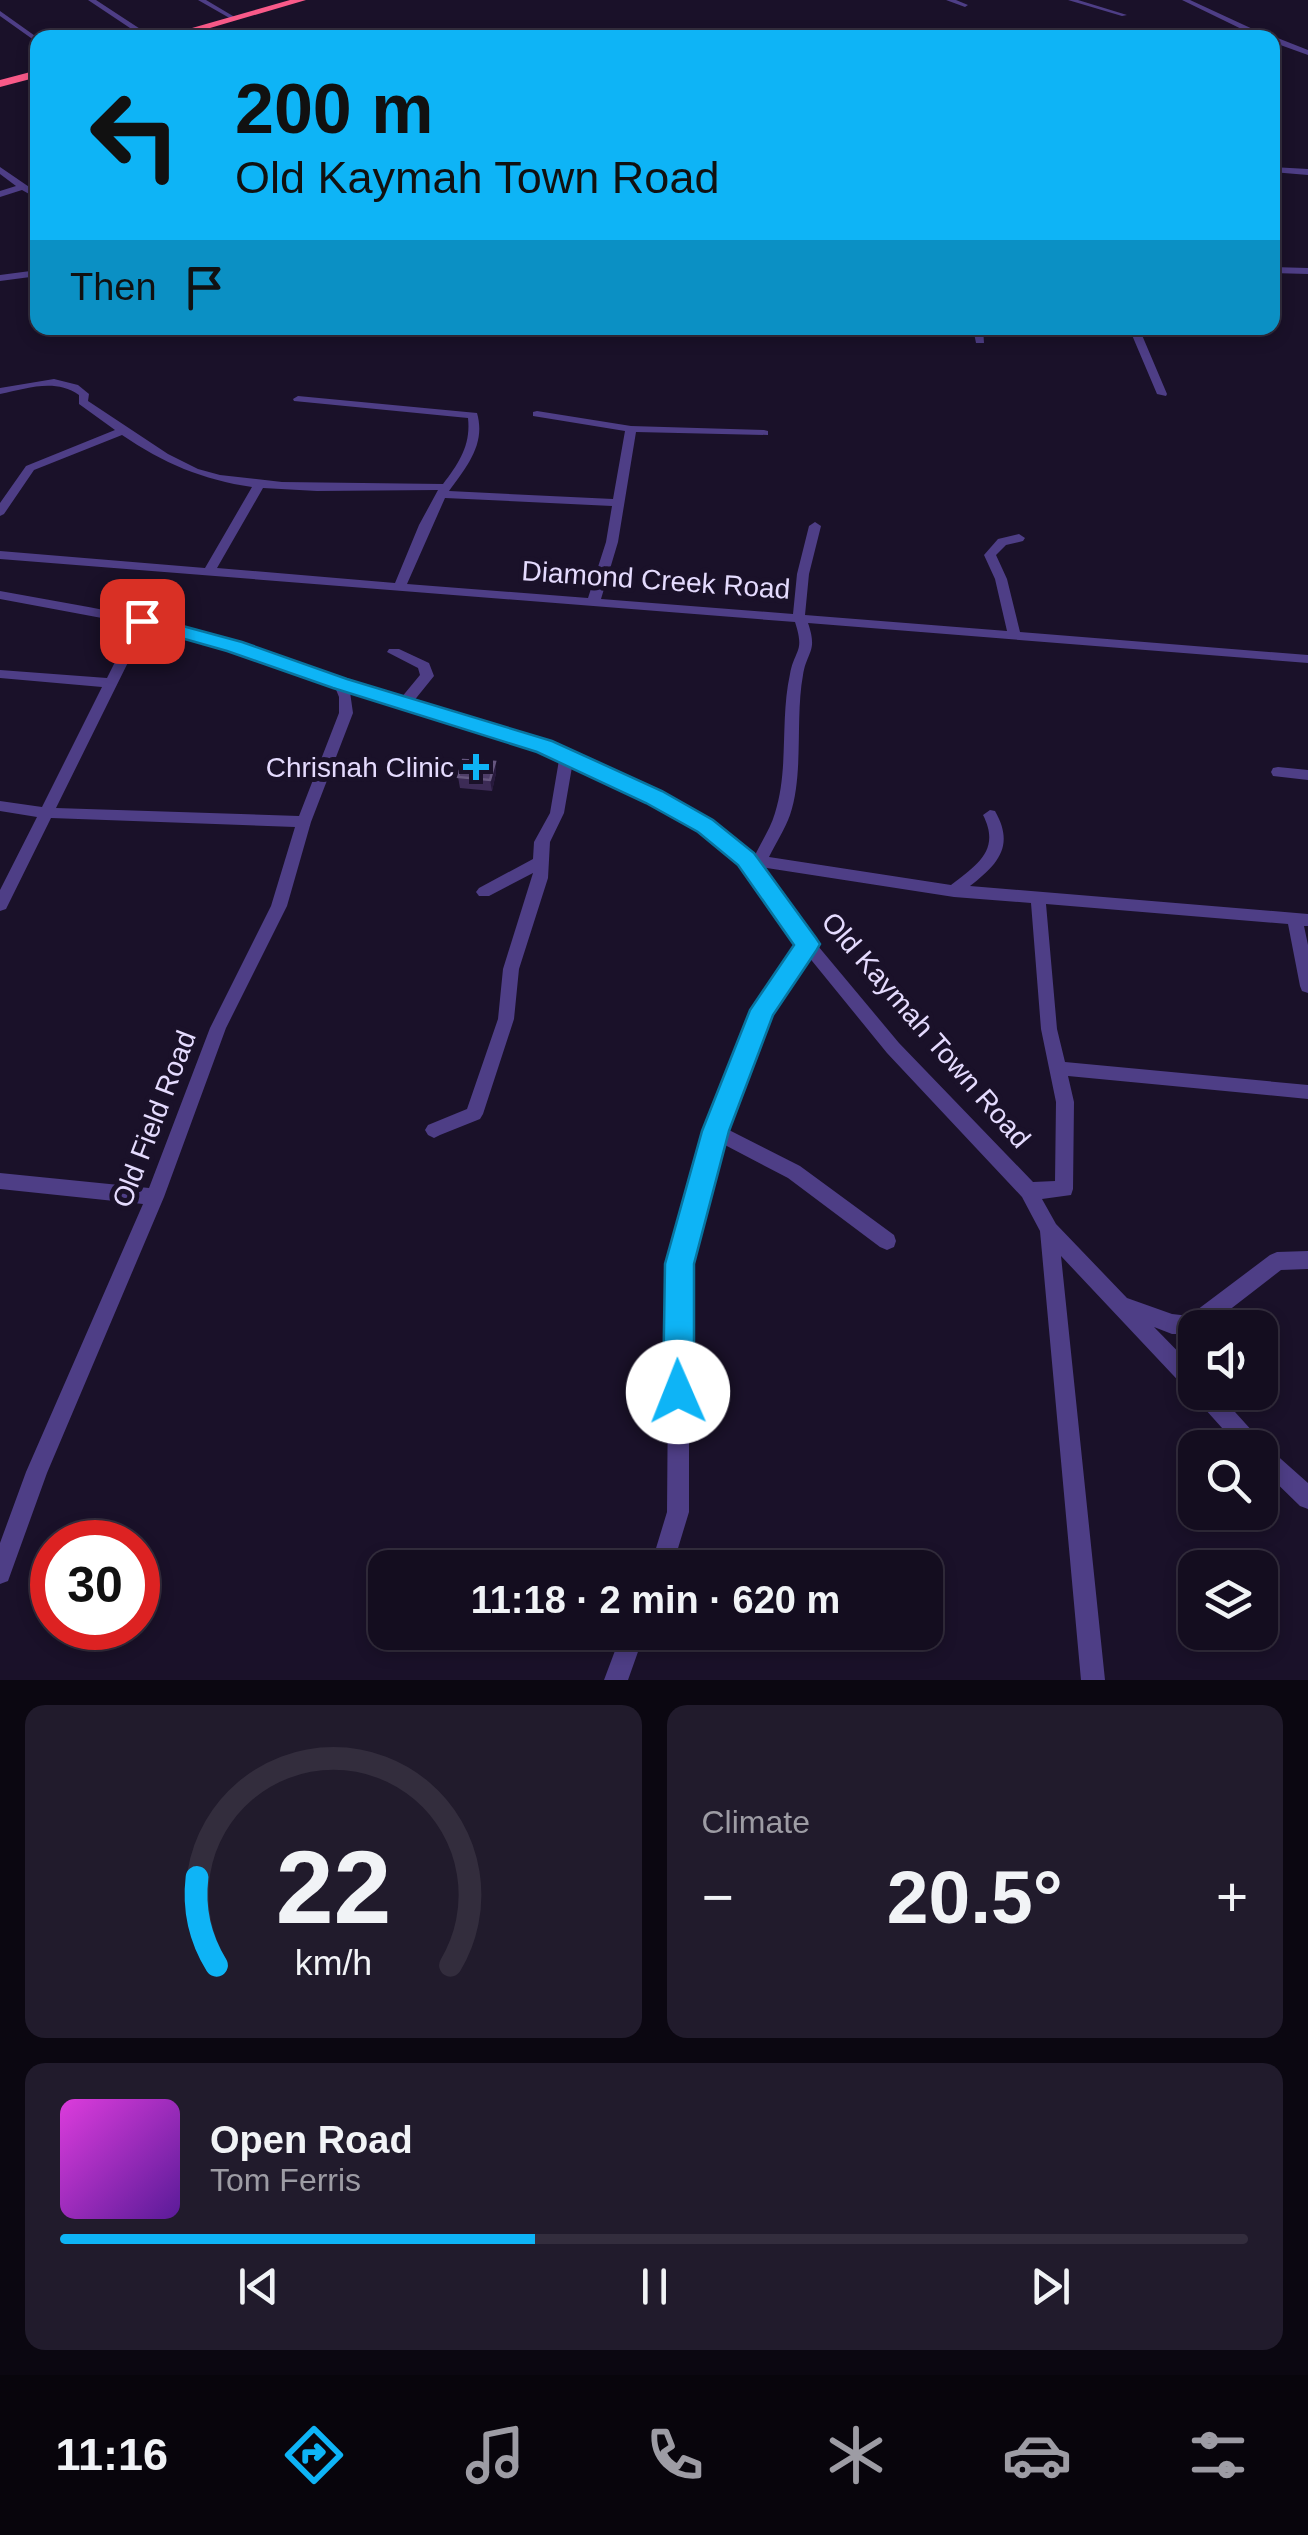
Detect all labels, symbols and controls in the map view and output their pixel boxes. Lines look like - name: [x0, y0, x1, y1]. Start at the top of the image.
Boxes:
- icon: left: [70, 70, 200, 200]
- text: 200 m: [235, 70, 433, 148]
- text: Old Kaymah Town Road: [235, 152, 719, 203]
- icon: arrive: [177, 260, 232, 315]
- text: Then: [70, 266, 157, 308]
- street label: Diamond Creek Road: [521, 555, 791, 605]
- pin: [100, 579, 185, 664]
- icon: arrive: [115, 594, 170, 649]
- place label: Chrisnah Clinic: [266, 752, 454, 783]
- marker: Chrisnah Clinic: [463, 754, 489, 780]
- street label: Old Kaymah Town Road: [815, 906, 1037, 1154]
- street label: Old Field Road: [106, 1026, 202, 1212]
- map controls: [1178, 1310, 1278, 1650]
- button: sound: [1178, 1310, 1278, 1410]
- position arrow: [626, 1340, 730, 1444]
- button: search: [1178, 1430, 1278, 1530]
- speed limit sign: 30: [30, 1520, 160, 1650]
- button: layers: [1178, 1550, 1278, 1650]
- text: 11:18 · 2 min · 620 m: [471, 1579, 840, 1621]
- text: Climate: [702, 1804, 810, 1840]
- text: 22: [275, 1829, 391, 1945]
- text: 20.5°: [887, 1855, 1063, 1939]
- text: −: [702, 1866, 734, 1928]
- text: +: [1216, 1866, 1248, 1928]
- text: km/h: [295, 1943, 372, 1983]
- text: Open Road: [210, 2119, 413, 2161]
- text: Tom Ferris: [210, 2162, 361, 2198]
- icon: previous: [231, 2259, 286, 2314]
- icon: pause: [627, 2259, 682, 2314]
- icon: next: [1023, 2259, 1078, 2314]
- icon: directions: [279, 2420, 349, 2490]
- icon: music: [460, 2420, 530, 2490]
- icon: phone: [640, 2420, 710, 2490]
- icon: climate: [821, 2420, 891, 2490]
- icon: car: [1002, 2420, 1072, 2490]
- icon: filters: [1183, 2420, 1253, 2490]
- text: 11:16: [55, 2429, 168, 2480]

